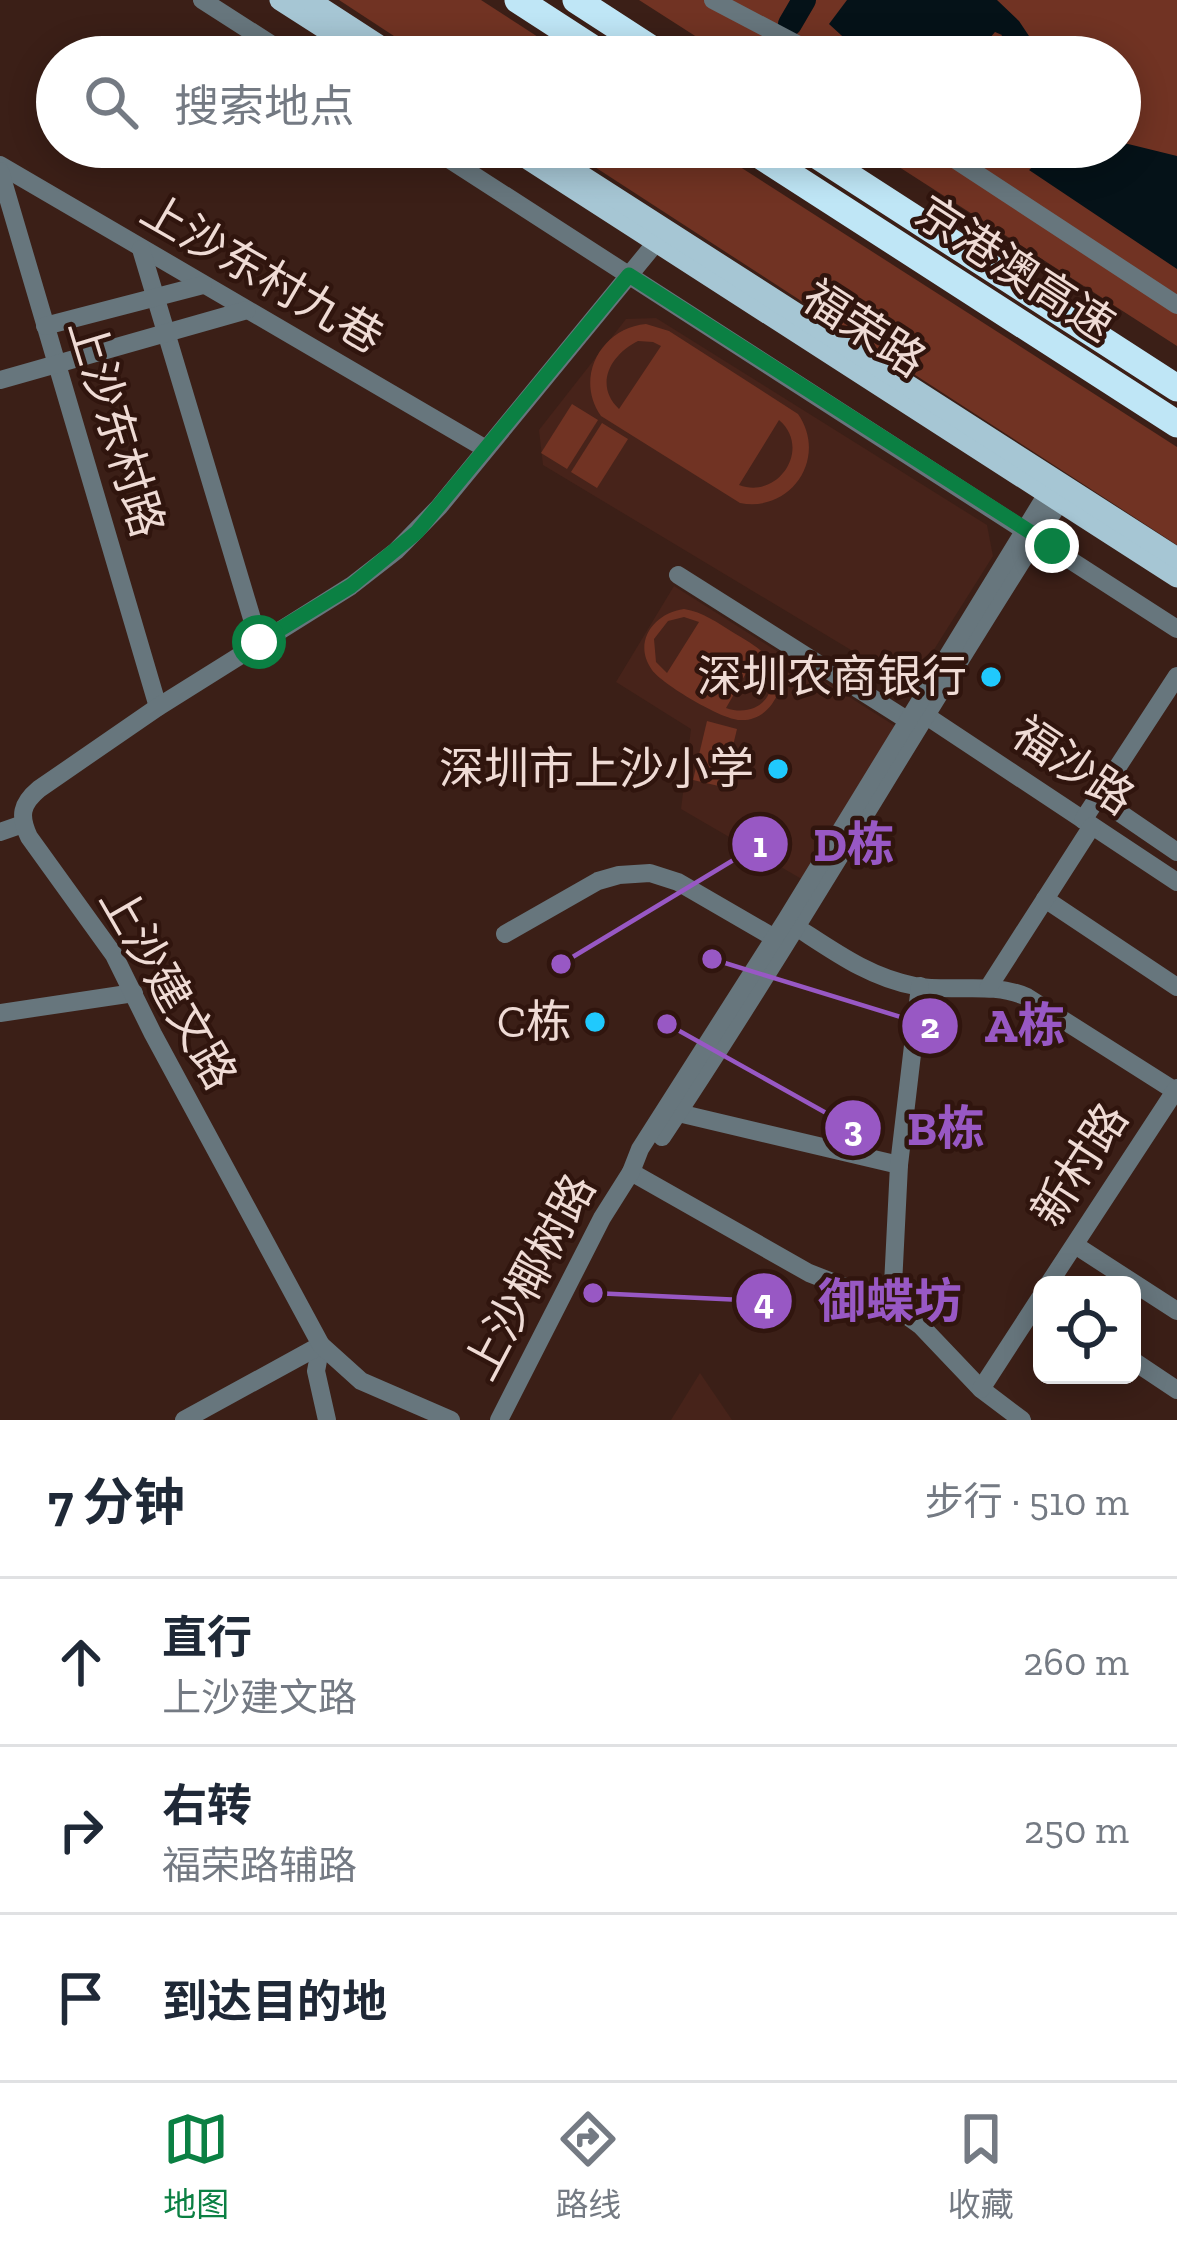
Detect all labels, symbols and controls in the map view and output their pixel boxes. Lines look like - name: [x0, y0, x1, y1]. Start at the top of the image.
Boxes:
- search box: [36, 36, 1141, 168]
- icon: search: [78, 69, 144, 135]
- text: 搜索地点: [174, 80, 354, 134]
- street label: 上沙东村九巷: [132, 183, 392, 365]
- street label: 京港澳高速: [906, 185, 1124, 353]
- street label: 福荣路: [793, 270, 935, 388]
- street label: 上沙东村路: [57, 313, 175, 543]
- route end: [1025, 519, 1079, 573]
- route start: [232, 615, 286, 669]
- place label: 深圳农商银行: [697, 650, 967, 704]
- marker: 深圳农商银行: [978, 664, 1004, 690]
- street label: 福沙路: [1002, 706, 1144, 826]
- place label: 深圳市上沙小学: [439, 742, 754, 796]
- marker: 深圳市上沙小学: [765, 756, 791, 782]
- callout: D栋: [730, 802, 919, 886]
- text: D栋: [813, 816, 895, 873]
- text: 1: [753, 823, 767, 866]
- street label: 上沙建文路: [88, 877, 248, 1099]
- callout: A栋: [900, 984, 1089, 1068]
- place label: C栋: [497, 995, 571, 1049]
- text: A栋: [985, 997, 1065, 1054]
- text: 2: [920, 1004, 940, 1047]
- marker: C栋: [582, 1009, 608, 1035]
- callout: B栋: [823, 1086, 1009, 1170]
- street label: 新村路: [1021, 1094, 1139, 1236]
- text: B栋: [907, 1100, 985, 1157]
- text: 3: [843, 1107, 863, 1150]
- street label: 上沙椰树路: [453, 1165, 607, 1389]
- callout: 御蝶坊: [734, 1259, 986, 1343]
- text: 御蝶坊: [818, 1273, 962, 1330]
- map controls: [1033, 1276, 1141, 1384]
- button: locate: [1033, 1276, 1141, 1384]
- text: 4: [754, 1280, 774, 1323]
- text: 7 分钟: [48, 1472, 185, 1533]
- text: 步行 · 510 m: [925, 1478, 1129, 1525]
- text: 直行: [162, 1611, 252, 1665]
- icon: ahead: [48, 1629, 114, 1695]
- text: 260 m: [1023, 1638, 1129, 1685]
- text: 上沙建文路: [162, 1674, 357, 1721]
- text: 右转: [162, 1779, 252, 1833]
- icon: right: [48, 1797, 114, 1863]
- text: 250 m: [1024, 1806, 1129, 1853]
- text: 福荣路辅路: [162, 1842, 357, 1889]
- icon: arrive: [48, 1965, 114, 2031]
- text: 到达目的地: [162, 1975, 387, 2029]
- tab: 地图: [163, 2106, 229, 2226]
- tab: 路线: [555, 2106, 621, 2226]
- tab: 收藏: [948, 2106, 1014, 2226]

